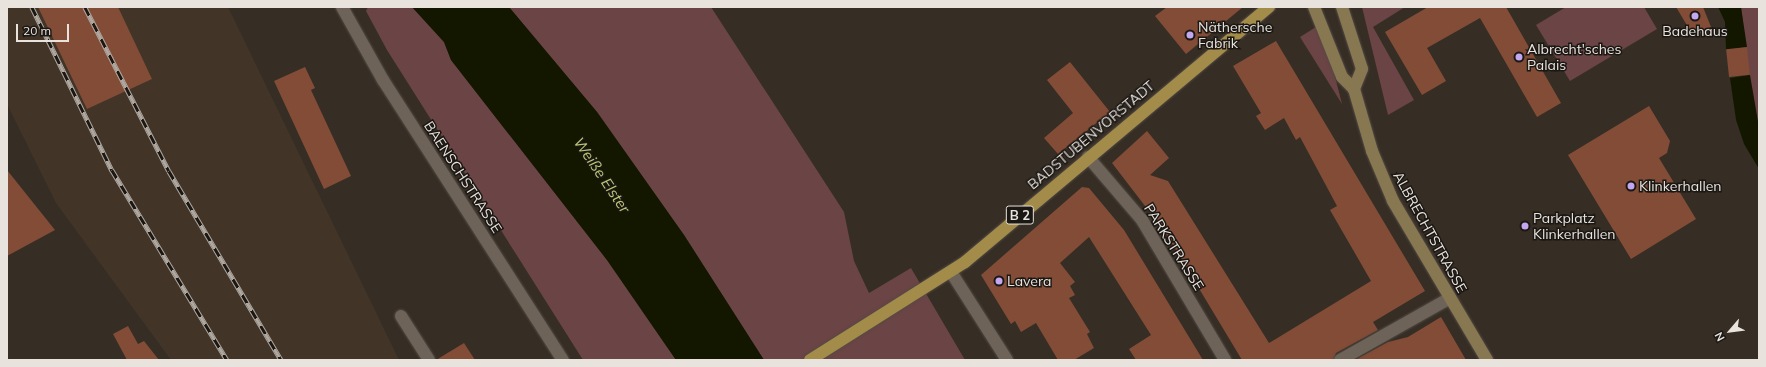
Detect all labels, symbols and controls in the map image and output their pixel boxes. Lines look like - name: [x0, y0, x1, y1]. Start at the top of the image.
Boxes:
- marker: Badehaus: [1690, 11, 1700, 21]
- scale bar: [18, 16, 71, 42]
- place label: Näthersche Fabrik: [1198, 19, 1272, 52]
- text: 20 m: [23, 23, 51, 38]
- place label: Badehaus: [1662, 23, 1728, 39]
- marker: Näthersche Fabrik: [1185, 30, 1195, 40]
- place label: Albrecht'sches Palais: [1527, 41, 1621, 74]
- marker: Albrecht'sches Palais: [1514, 52, 1524, 62]
- street label: BADSTUBENVORSTADT: [1024, 77, 1158, 193]
- street label: BAENSCHSTRASSE: [421, 118, 505, 236]
- water label: Weiße Elster: [570, 134, 634, 216]
- street label: ALBRECHTSTRASSE: [1390, 168, 1470, 296]
- place label: Klinkerhallen: [1639, 178, 1722, 194]
- marker: Klinkerhallen: [1626, 181, 1636, 191]
- street label: PARKSTRASSE: [1141, 201, 1207, 293]
- road number: B 2: [1005, 204, 1035, 226]
- place label: Parkplatz Klinkerhallen: [1533, 210, 1616, 242]
- marker: Parkplatz Klinkerhallen: [1520, 221, 1530, 231]
- place label: Lavera: [1007, 273, 1051, 289]
- marker: Lavera: [994, 276, 1004, 286]
- north arrow: [1710, 311, 1750, 351]
- text: N: [1711, 330, 1728, 344]

